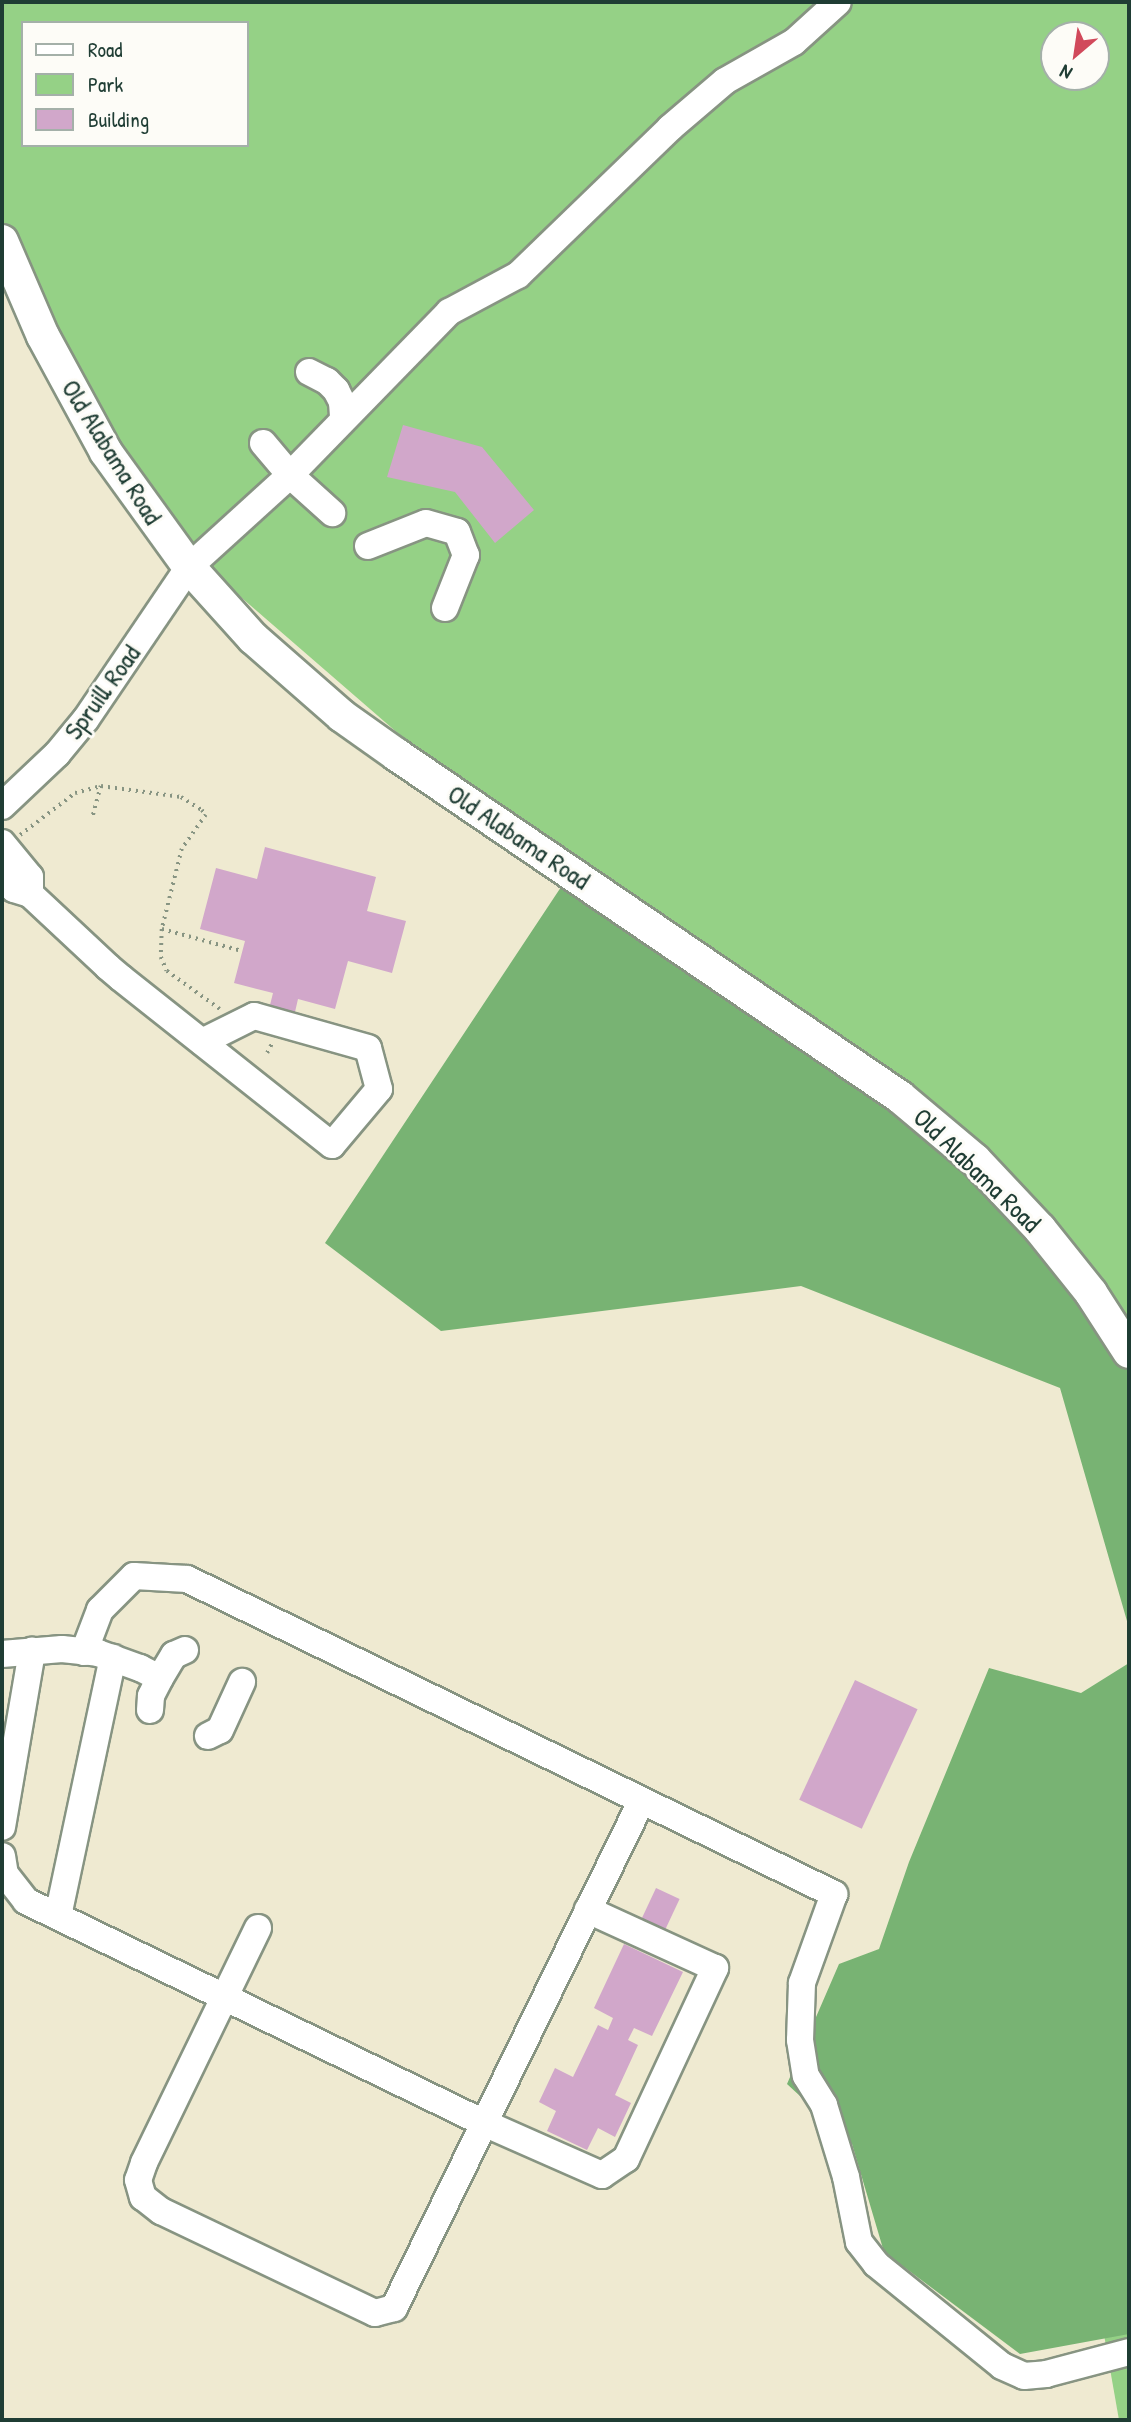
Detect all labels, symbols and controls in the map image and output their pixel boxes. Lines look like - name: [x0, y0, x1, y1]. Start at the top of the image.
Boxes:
- legend: [21, 21, 248, 147]
- north arrow: [1040, 21, 1110, 91]
- text: Road: [88, 35, 122, 64]
- text: N: [1055, 59, 1077, 86]
- text: Park: [88, 70, 123, 99]
- text: Building: [88, 105, 149, 134]
- street label: Old Alabama Road: [55, 374, 169, 530]
- street label: Spruill Road: [57, 639, 147, 745]
- street label: Old Alabama Road: [442, 778, 596, 896]
- street label: Old Alabama Road: [907, 1102, 1047, 1238]

